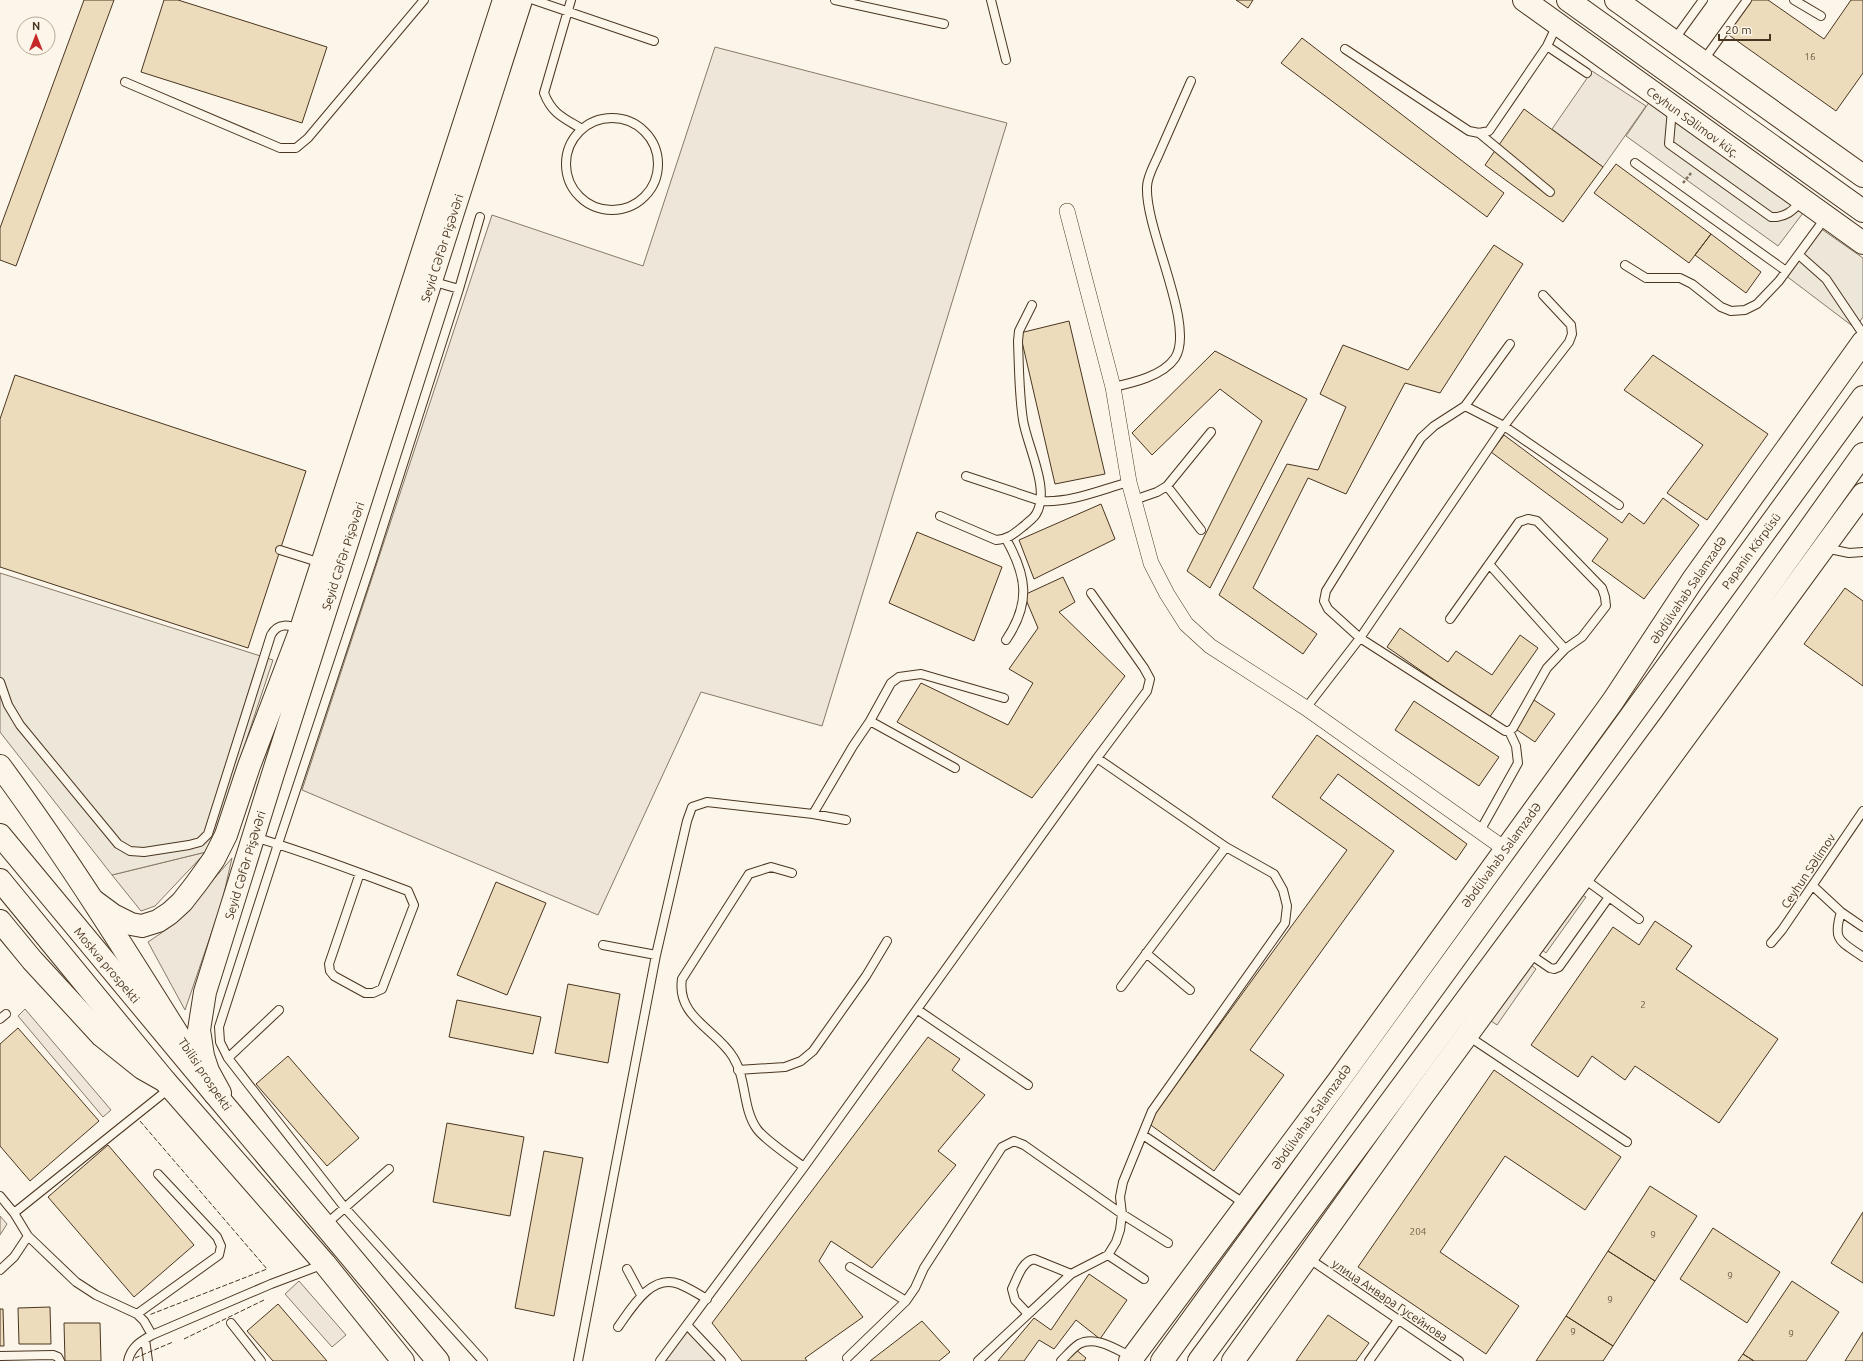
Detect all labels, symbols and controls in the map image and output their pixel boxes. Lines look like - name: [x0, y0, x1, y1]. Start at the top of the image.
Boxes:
- north arrow: [16, 16, 56, 56]
- scale bar: [1719, 16, 1770, 42]
- text: N: [32, 20, 40, 32]
- text: 20 m: [1725, 23, 1752, 36]
- house number: 16: [1804, 51, 1816, 62]
- street label: Ceyhun Səlimov küç.: [1644, 84, 1742, 160]
- street label: Seyid Cəfər Pişəvəri: [418, 192, 466, 304]
- street label: Seyid Cəfər Pişəvəri: [319, 500, 367, 612]
- street label: Papanin Körpüsü: [1719, 511, 1783, 591]
- street label: Əbdülvahab Salamzadə: [1647, 534, 1729, 646]
- street label: Əbdülvahab Salamzadə: [1459, 800, 1543, 910]
- street label: Seyid Cəfər Pişəvəri: [222, 809, 268, 921]
- street label: Ceyhun Səlimov: [1778, 831, 1838, 911]
- street label: Moskva prospekti: [72, 925, 142, 1005]
- house number: 2: [1640, 999, 1646, 1010]
- street label: Tbilisi prospekti: [176, 1035, 234, 1113]
- street label: Əbdülvahab Salamzadə: [1269, 1062, 1353, 1172]
- house number: 204: [1410, 1226, 1427, 1237]
- house number: 9: [1650, 1229, 1656, 1240]
- street label: улица Анвара Гусейнова: [1330, 1256, 1450, 1344]
- house number: 9: [1727, 1270, 1733, 1281]
- house number: 9: [1607, 1294, 1613, 1305]
- house number: 9: [1570, 1326, 1576, 1337]
- house number: 9: [1788, 1328, 1794, 1339]

